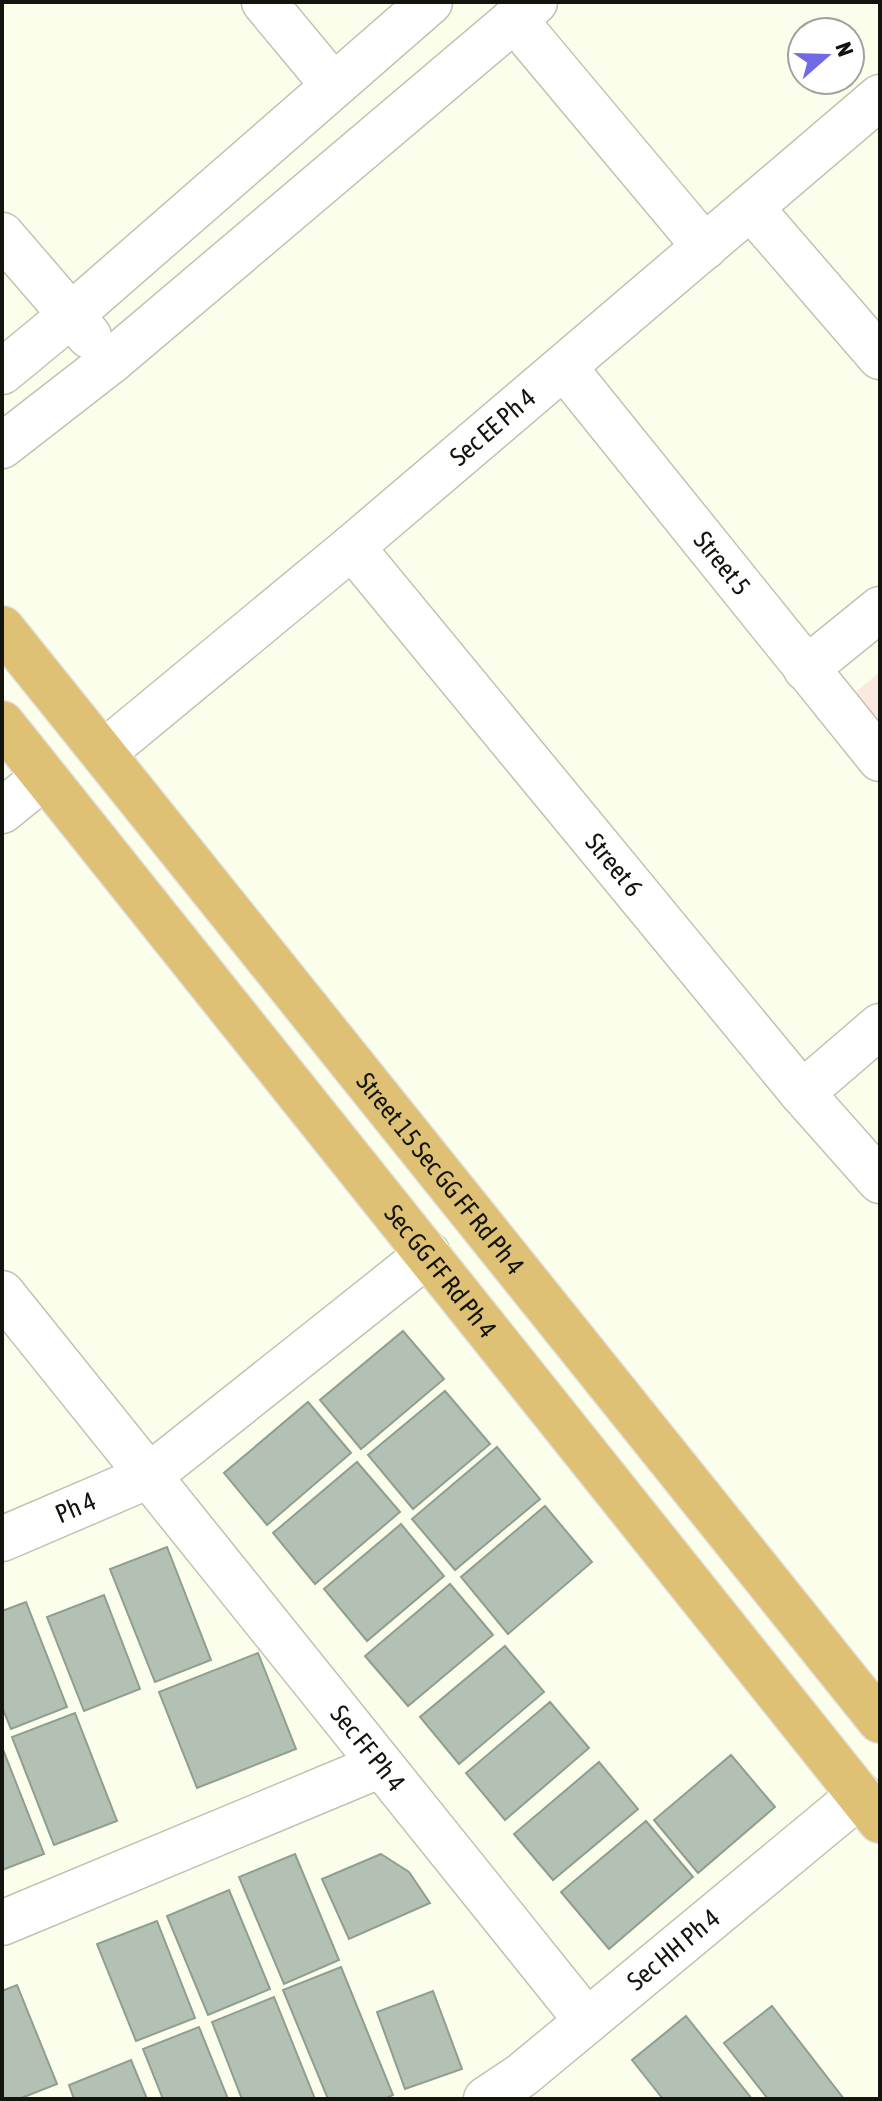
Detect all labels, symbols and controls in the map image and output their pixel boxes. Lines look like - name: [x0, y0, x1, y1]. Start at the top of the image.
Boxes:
- north arrow: [786, 16, 866, 96]
- text: N: [830, 39, 859, 60]
- street label: Sec EE Ph 4: [444, 382, 541, 472]
- street label: Street 5: [688, 525, 757, 601]
- street label: Street 6: [579, 827, 649, 903]
- street label: Street 15 Sec GG FF Rd Ph 4: [350, 1067, 532, 1281]
- street label: Sec GG FF Rd Ph 4: [379, 1198, 505, 1344]
- street label: Ph 4: [51, 1486, 100, 1529]
- street label: Sec FF Ph 4: [324, 1699, 411, 1797]
- street label: Sec HH Ph 4: [621, 1903, 726, 1996]

